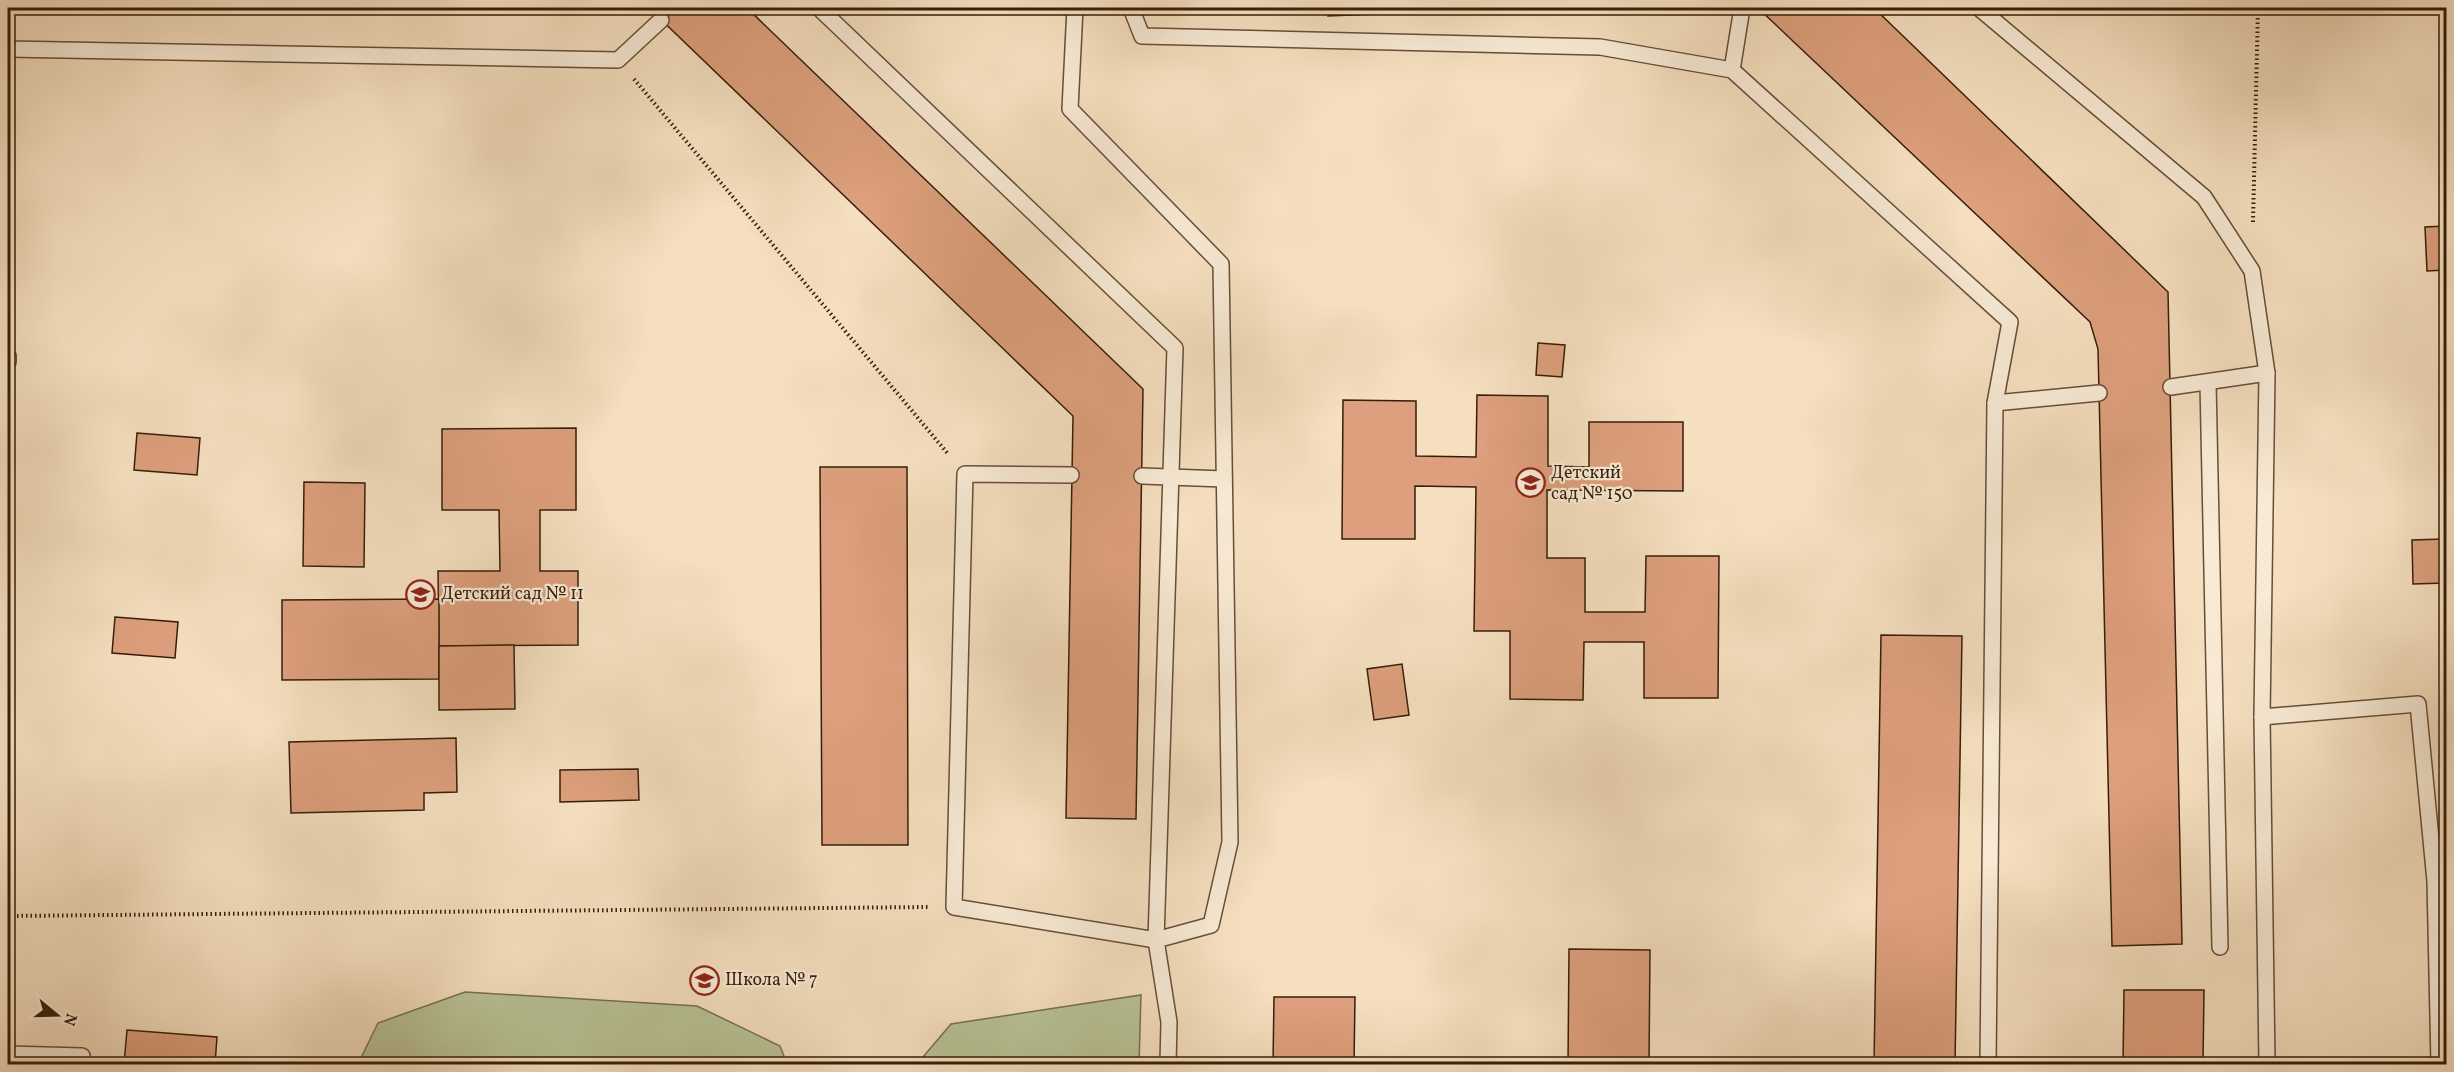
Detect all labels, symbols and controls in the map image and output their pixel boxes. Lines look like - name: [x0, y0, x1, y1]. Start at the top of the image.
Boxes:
- place label: Детский сад № 150: [1551, 461, 1633, 507]
- school or university icon: Детский сад № 150: [1514, 467, 1546, 499]
- school or university icon: Детский сад № 11: [404, 578, 436, 610]
- place label: Детский сад № 11: [441, 582, 584, 607]
- school or university icon: Школа № 7: [688, 964, 720, 996]
- place label: Школа № 7: [725, 968, 818, 993]
- north arrow: [27, 985, 87, 1045]
- text: N: [57, 1010, 82, 1029]

